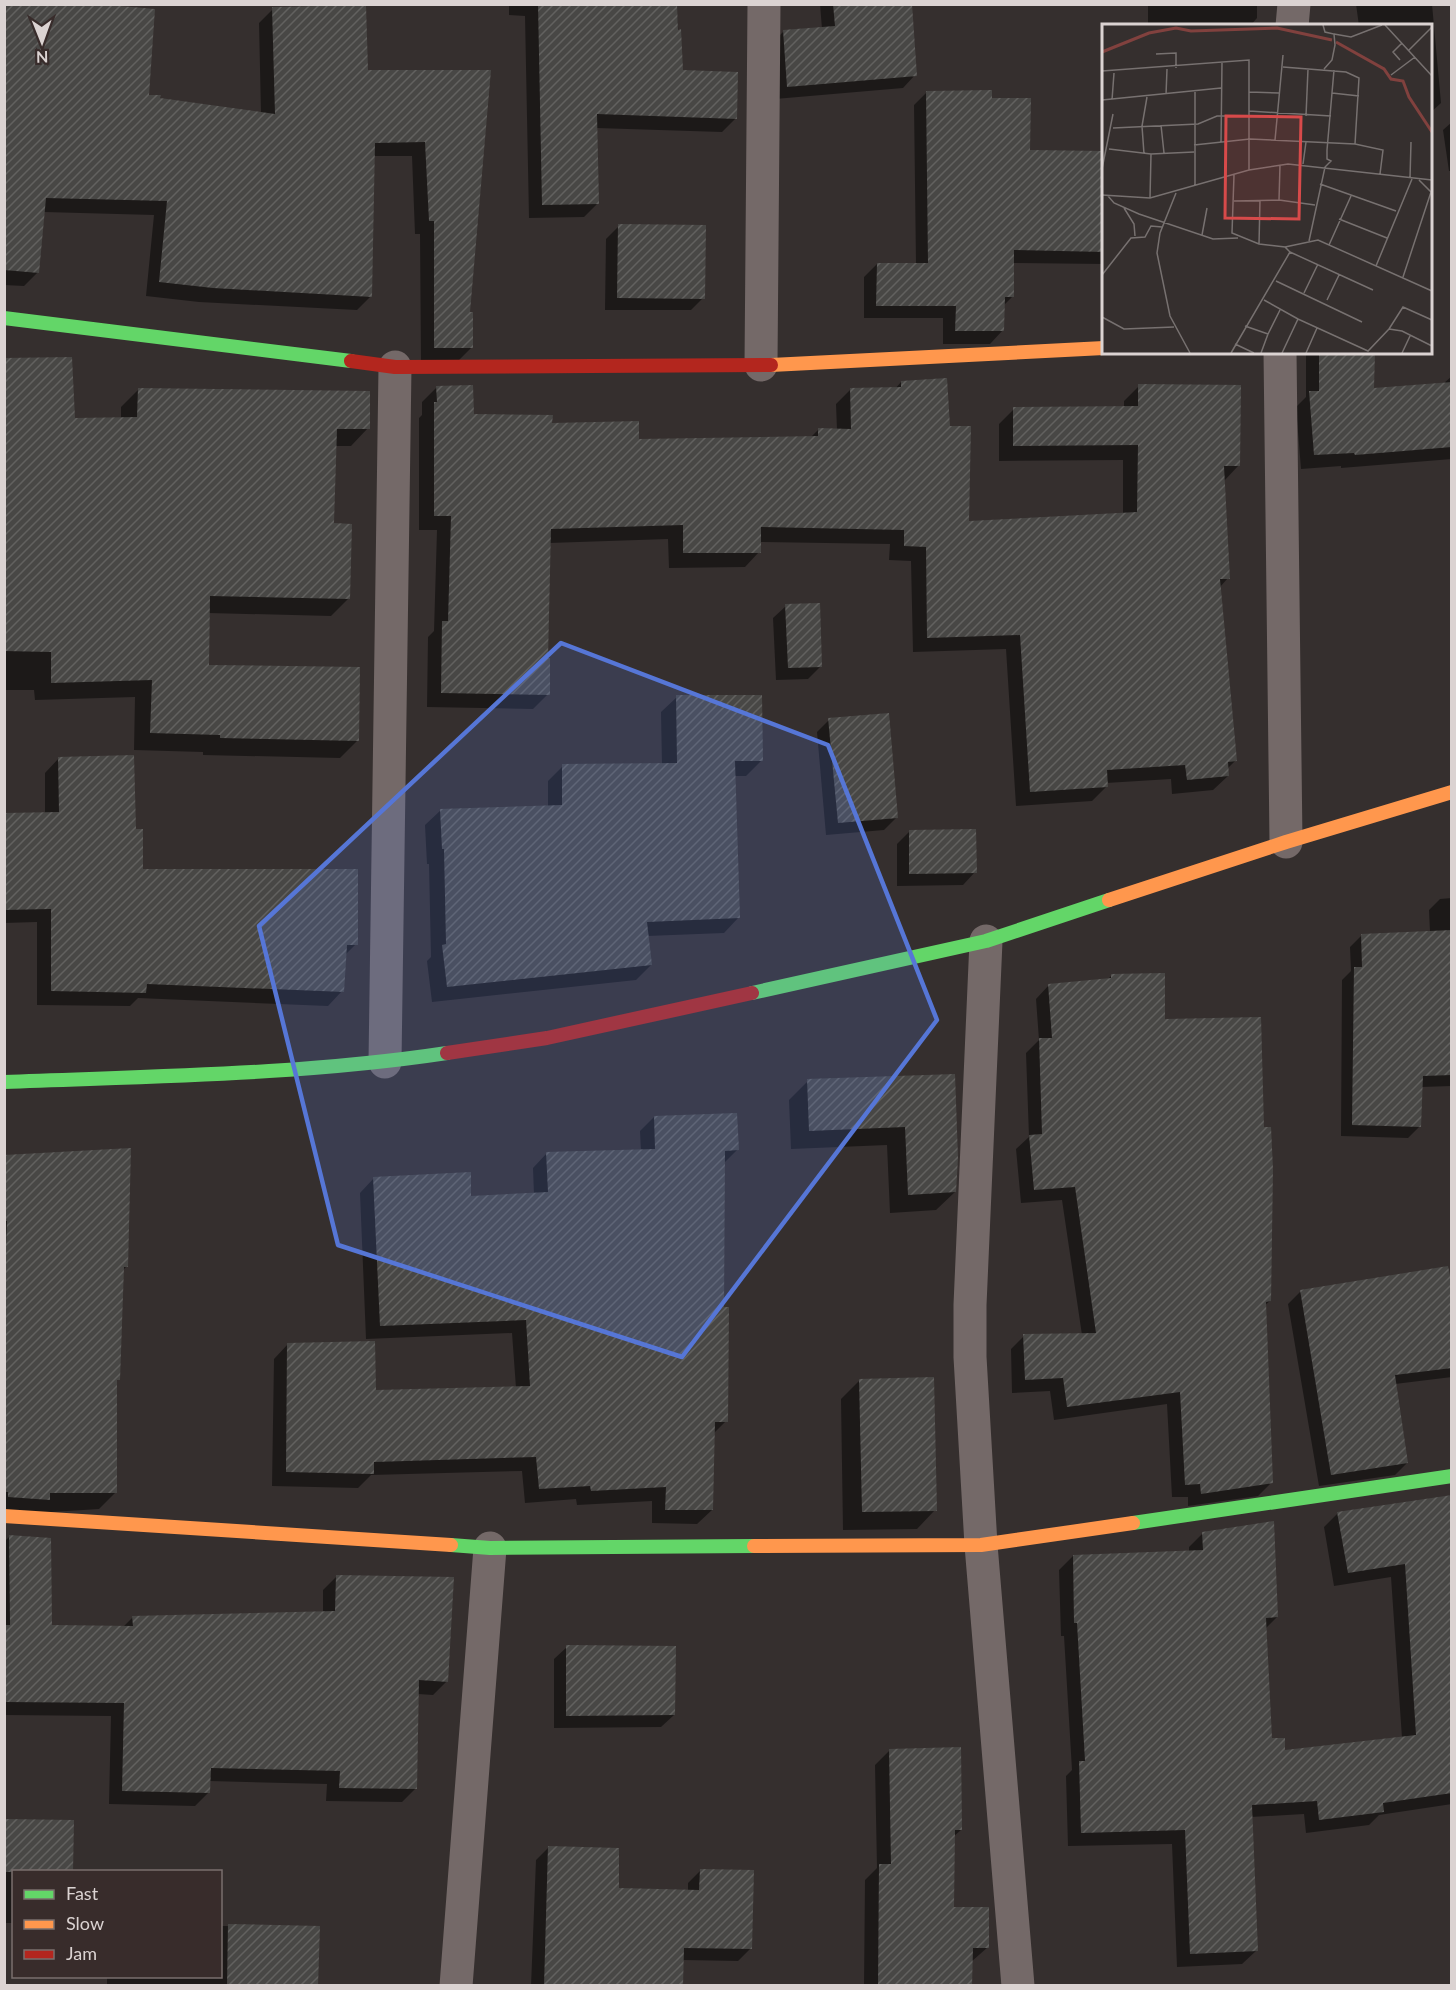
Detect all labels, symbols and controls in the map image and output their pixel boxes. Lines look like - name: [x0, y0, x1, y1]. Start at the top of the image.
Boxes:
- north arrow: [12, 12, 72, 72]
- inset map: [1102, 24, 1432, 354]
- text: N: [36, 48, 49, 67]
- legend: [12, 1870, 222, 1978]
- text: Fast: [66, 1882, 99, 1904]
- text: Slow: [66, 1912, 104, 1934]
- text: Jam: [66, 1942, 97, 1964]

